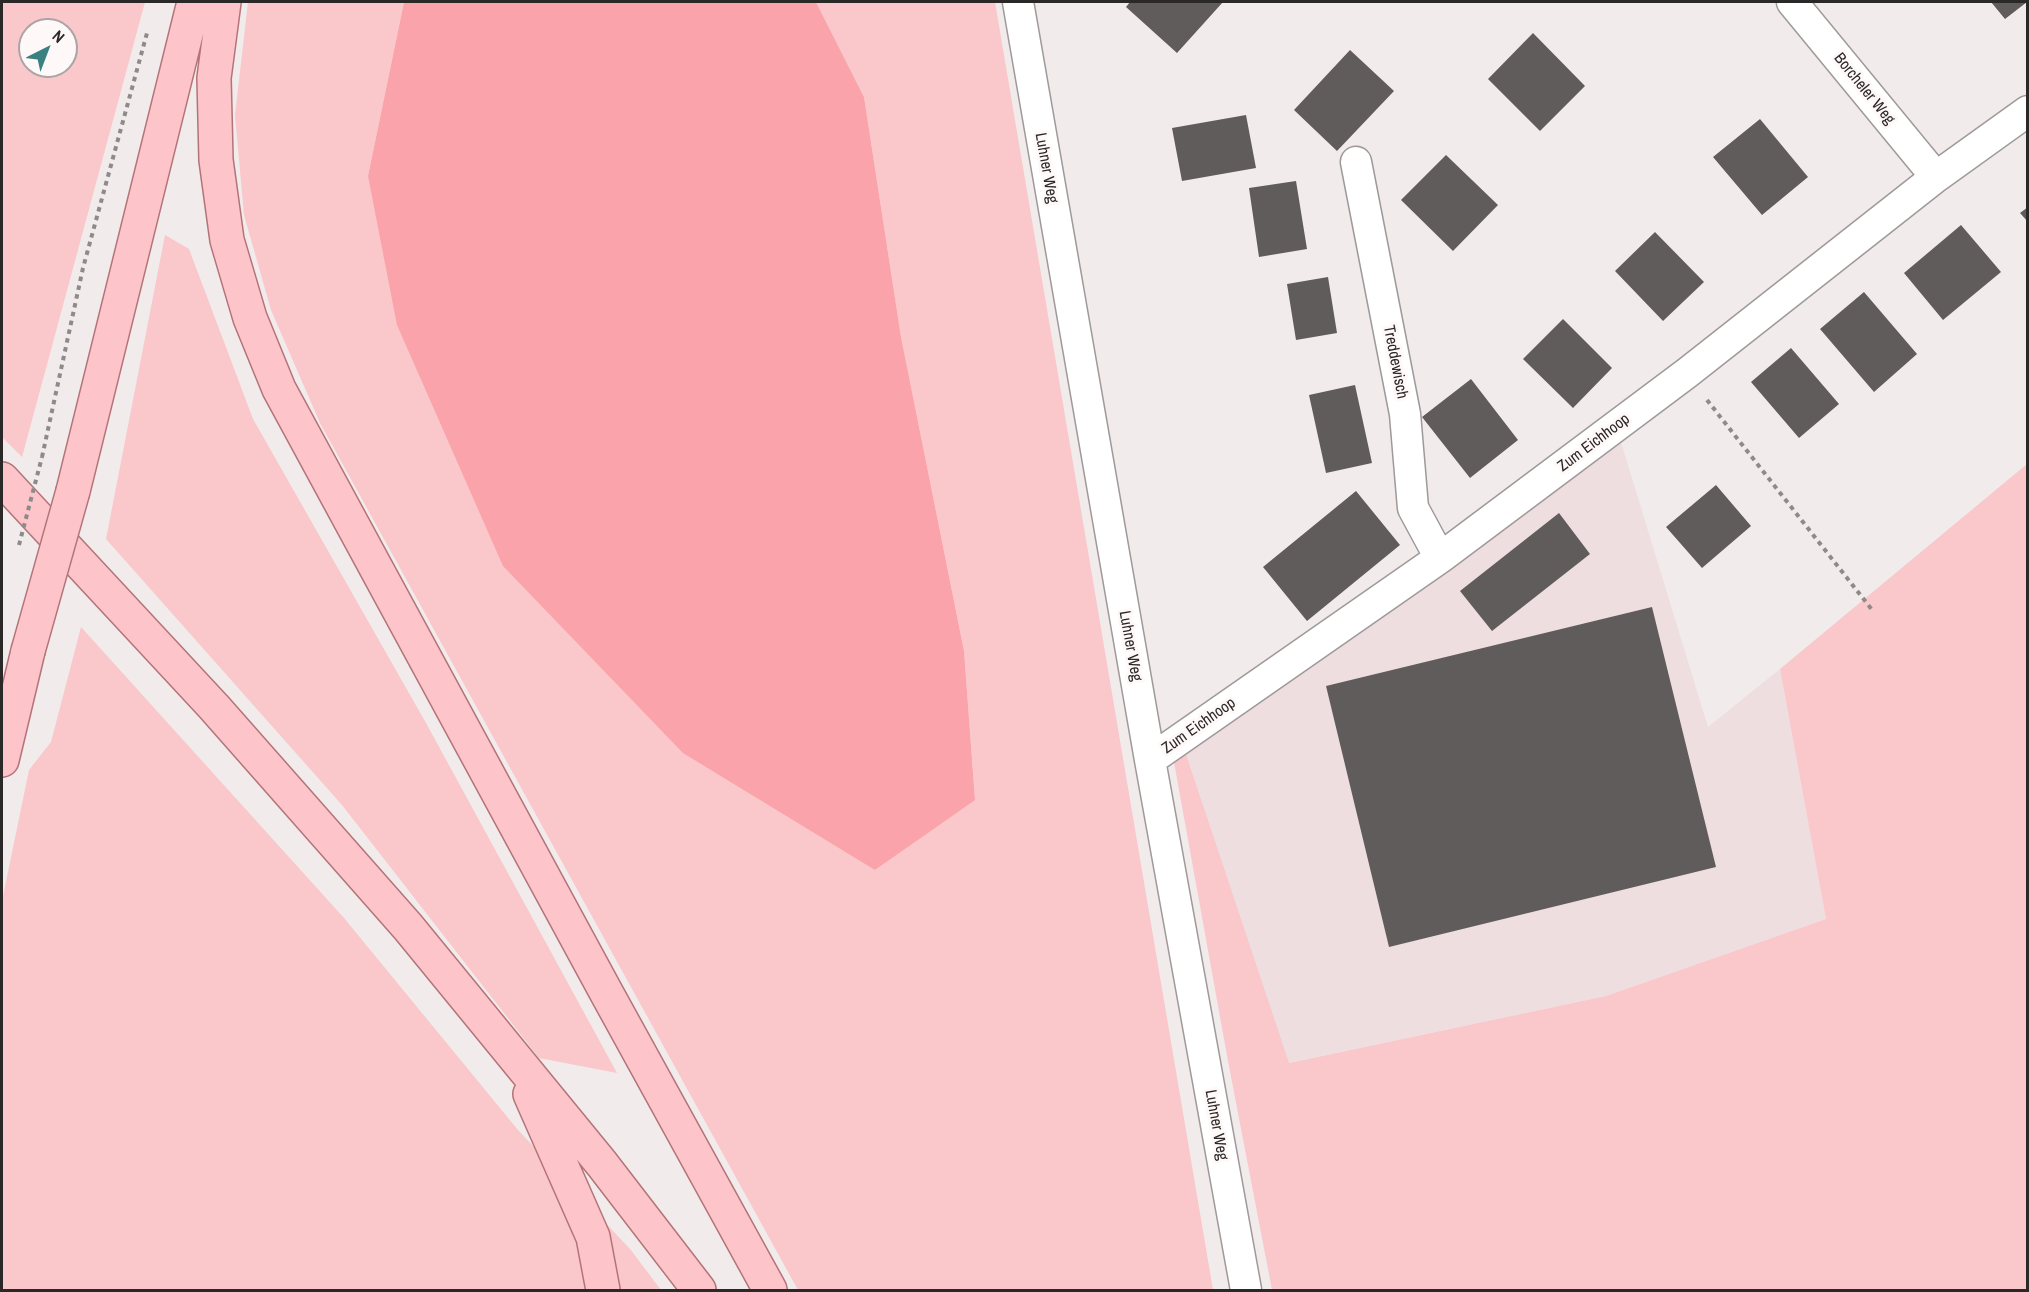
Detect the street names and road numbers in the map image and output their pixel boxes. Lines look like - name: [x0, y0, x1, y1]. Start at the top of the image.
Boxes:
- street label: Borcheler Weg: [1829, 49, 1899, 129]
- street label: Luhner Weg: [1030, 131, 1062, 205]
- street label: Treddewisch: [1378, 324, 1412, 400]
- street label: Zum Eichhoop: [1554, 410, 1634, 476]
- street label: Luhner Weg: [1114, 609, 1146, 683]
- street label: Zum Eichhoop: [1159, 694, 1239, 758]
- street label: Luhner Weg: [1200, 1088, 1232, 1162]

